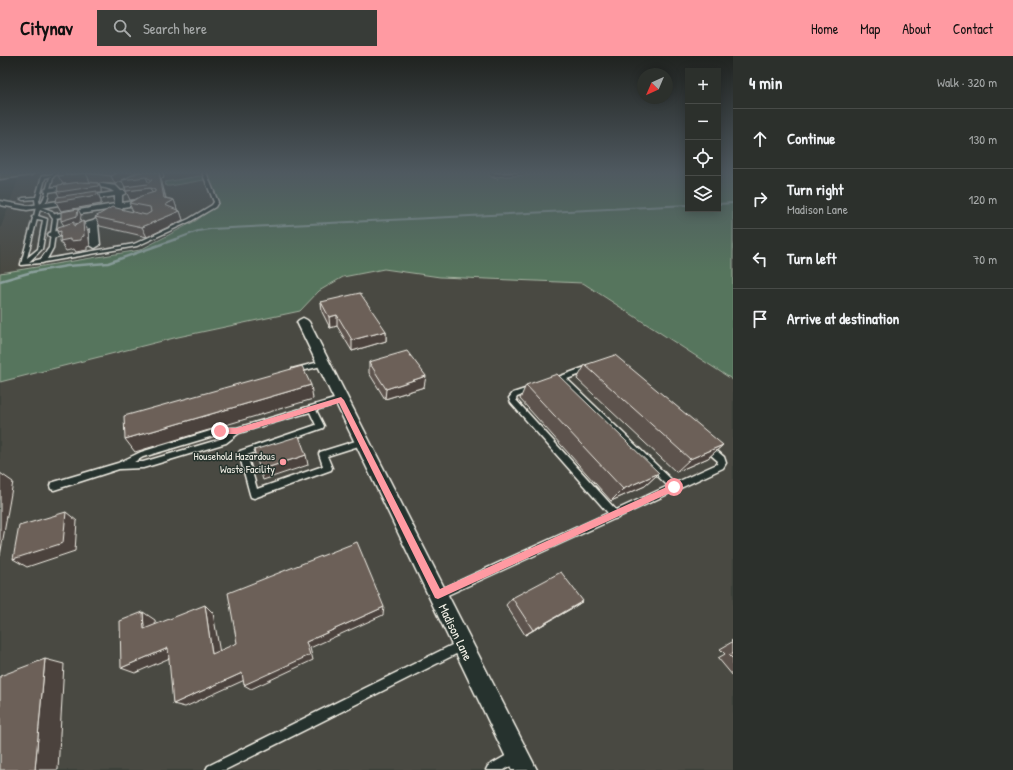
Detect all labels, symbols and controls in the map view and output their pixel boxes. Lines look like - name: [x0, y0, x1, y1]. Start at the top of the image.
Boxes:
- search box: [97, 10, 377, 46]
- text: Citynav: [20, 15, 73, 41]
- icon: search: [111, 17, 133, 39]
- text: Search here: [143, 18, 207, 39]
- text: Home: [811, 19, 838, 38]
- text: Map: [860, 19, 880, 38]
- text: About: [902, 19, 931, 38]
- text: Contact: [953, 19, 993, 38]
- north arrow: [637, 68, 673, 104]
- map controls: [685, 68, 721, 212]
- button: +: [685, 68, 721, 104]
- text: 4 min: [749, 71, 782, 94]
- text: Walk · 320 m: [937, 73, 997, 91]
- button: −: [685, 104, 721, 140]
- icon: ahead: [749, 128, 771, 150]
- text: Continue: [787, 128, 835, 149]
- text: 130 m: [969, 130, 997, 148]
- button: locate: [685, 140, 721, 176]
- button: layers: [685, 176, 721, 212]
- text: Turn right: [787, 179, 843, 200]
- icon: right: [749, 188, 771, 210]
- text: 120 m: [969, 190, 997, 208]
- text: Madison Lane: [787, 200, 848, 218]
- icon: left: [749, 248, 771, 270]
- text: Turn left: [787, 248, 837, 269]
- text: 70 m: [973, 250, 997, 268]
- icon: arrive: [749, 308, 771, 330]
- text: Arrive at destination: [787, 308, 899, 329]
- route end: [211, 422, 229, 440]
- place label: Household Hazardous Waste Facility: [194, 449, 275, 476]
- marker: Household Hazardous Waste Facility: [278, 457, 288, 467]
- route start: [665, 478, 683, 496]
- street label: Madison Lane: [435, 601, 477, 663]

